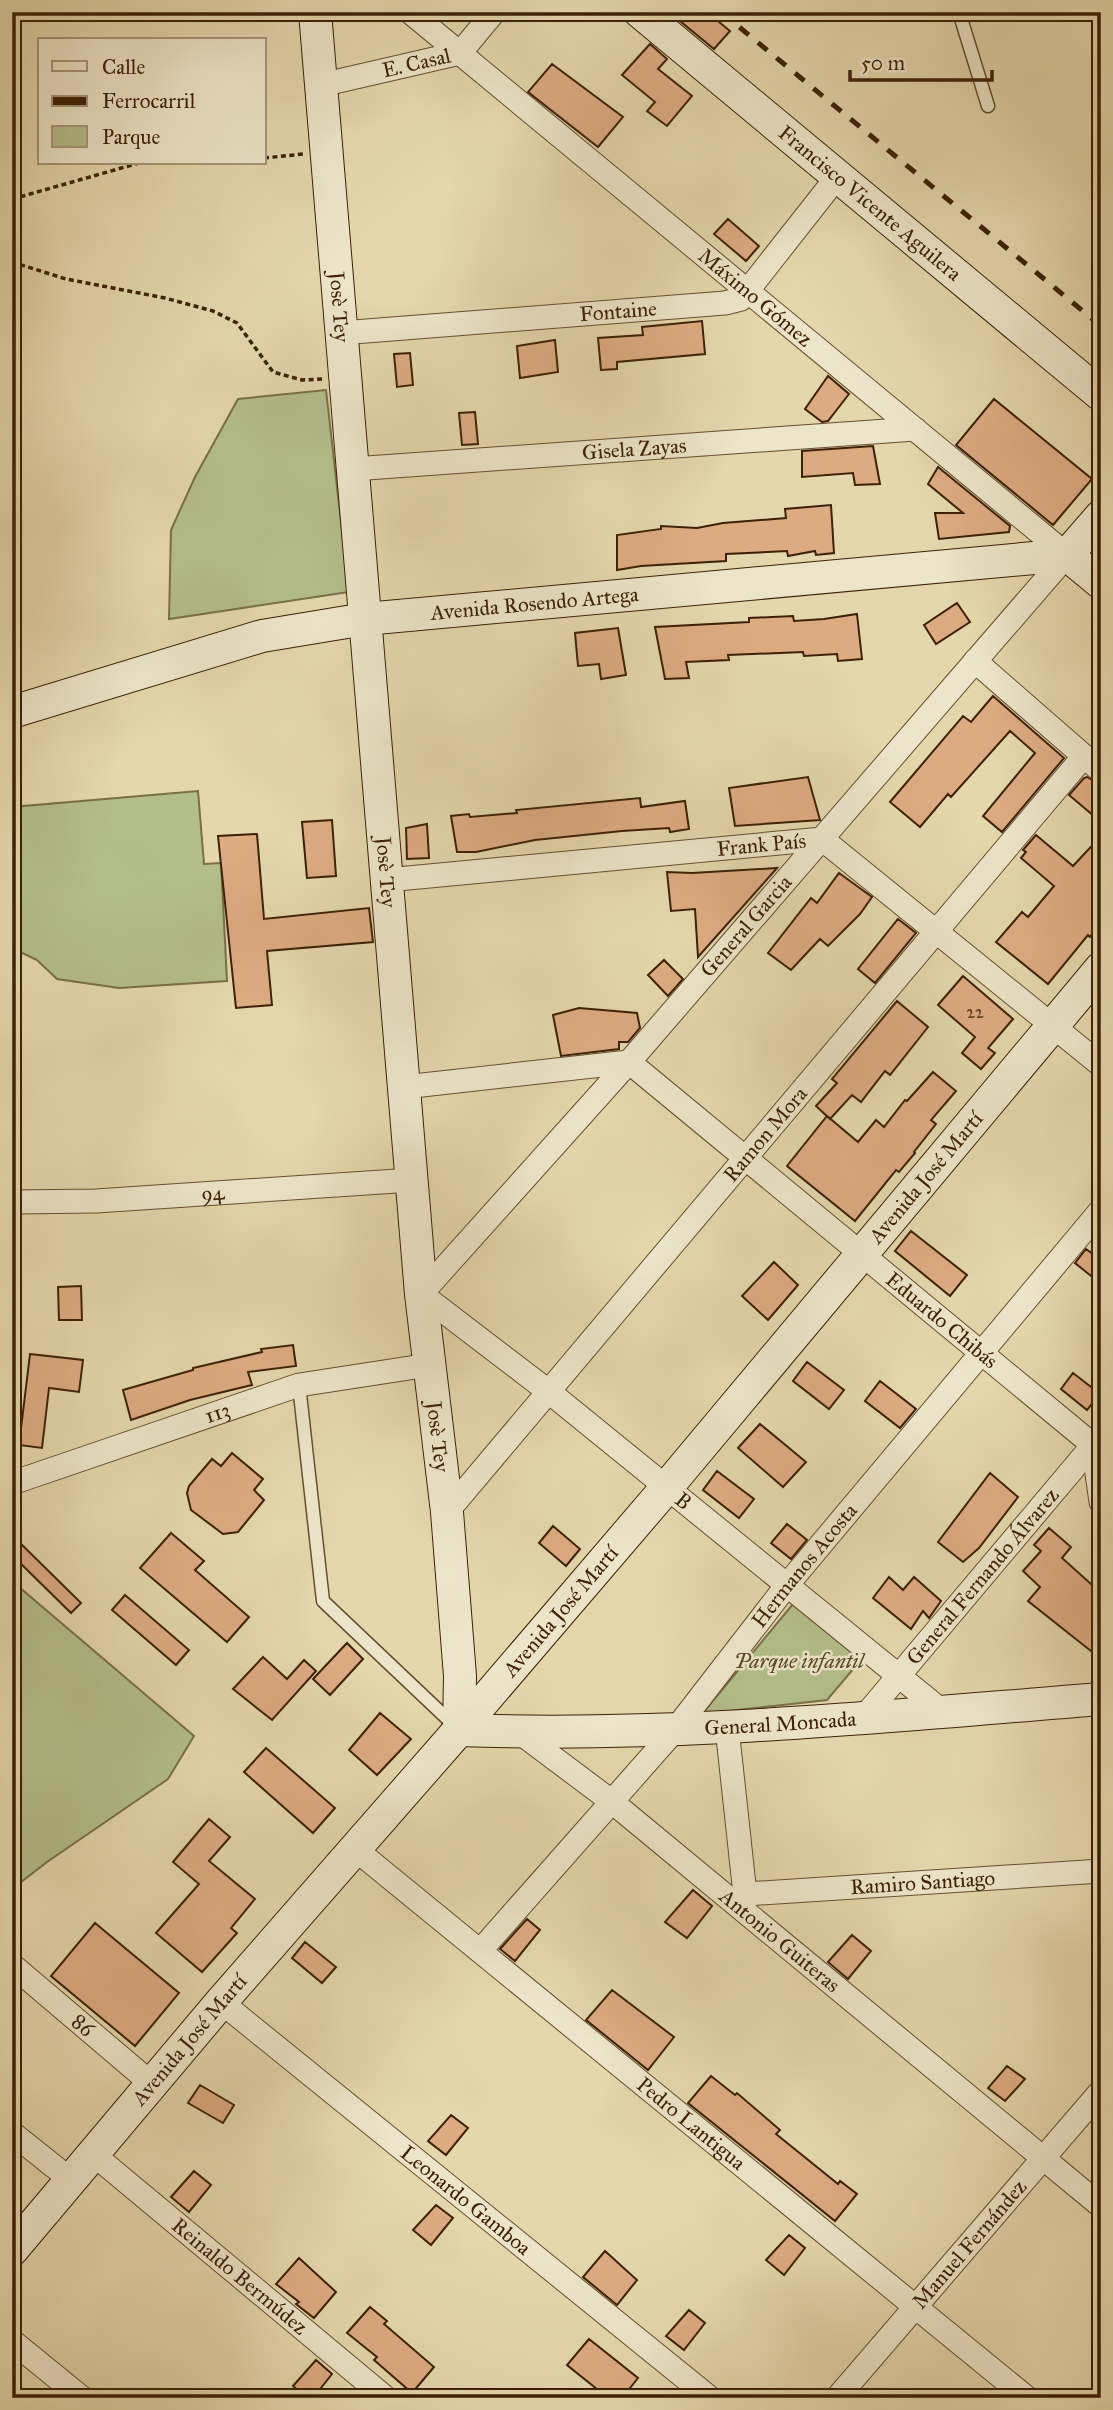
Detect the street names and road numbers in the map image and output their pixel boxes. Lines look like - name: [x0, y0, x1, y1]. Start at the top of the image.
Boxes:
- street label: E. Casal: [380, 42, 454, 83]
- street label: Francisco Vicente Aguilera: [773, 120, 967, 287]
- street label: Máximo Gómez: [693, 243, 818, 352]
- street label: Josè Tey: [323, 269, 355, 345]
- street label: Fontaine: [579, 295, 658, 327]
- street label: Gisela Zayas: [581, 432, 687, 466]
- street label: Avenida Rosendo Artega: [428, 581, 640, 626]
- street label: Frank País: [716, 828, 807, 862]
- street label: Josè Tey: [370, 834, 402, 910]
- street label: General Garcia: [695, 870, 797, 982]
- street label: Ramon Mora: [718, 1081, 813, 1187]
- street label: Avenida José Martí: [862, 1105, 989, 1250]
- street label: 94: [200, 1179, 226, 1207]
- street label: Eduardo Chibás: [880, 1266, 1003, 1374]
- street label: 113: [201, 1397, 233, 1429]
- street label: Josè Tey: [421, 1398, 455, 1475]
- street label: General Fernando Álvarez: [901, 1482, 1065, 1670]
- street label: B: [670, 1486, 697, 1515]
- street label: Hermanos Acosta: [746, 1498, 863, 1633]
- street label: Avenida José Martí: [497, 1540, 625, 1683]
- street label: General Moncada: [704, 1706, 857, 1741]
- street label: Ramiro Santiago: [849, 1865, 996, 1900]
- street label: Antonio Guiteras: [713, 1882, 845, 1998]
- street label: Avenida José Martí: [126, 1968, 253, 2112]
- street label: 86: [66, 2008, 101, 2043]
- street label: Pedro Lantigua: [631, 2071, 751, 2176]
- street label: Leonardo Gamboa: [395, 2140, 536, 2261]
- street label: Manuel Fernández: [907, 2174, 1032, 2314]
- street label: Reinaldo Bermúdez: [166, 2212, 313, 2341]

